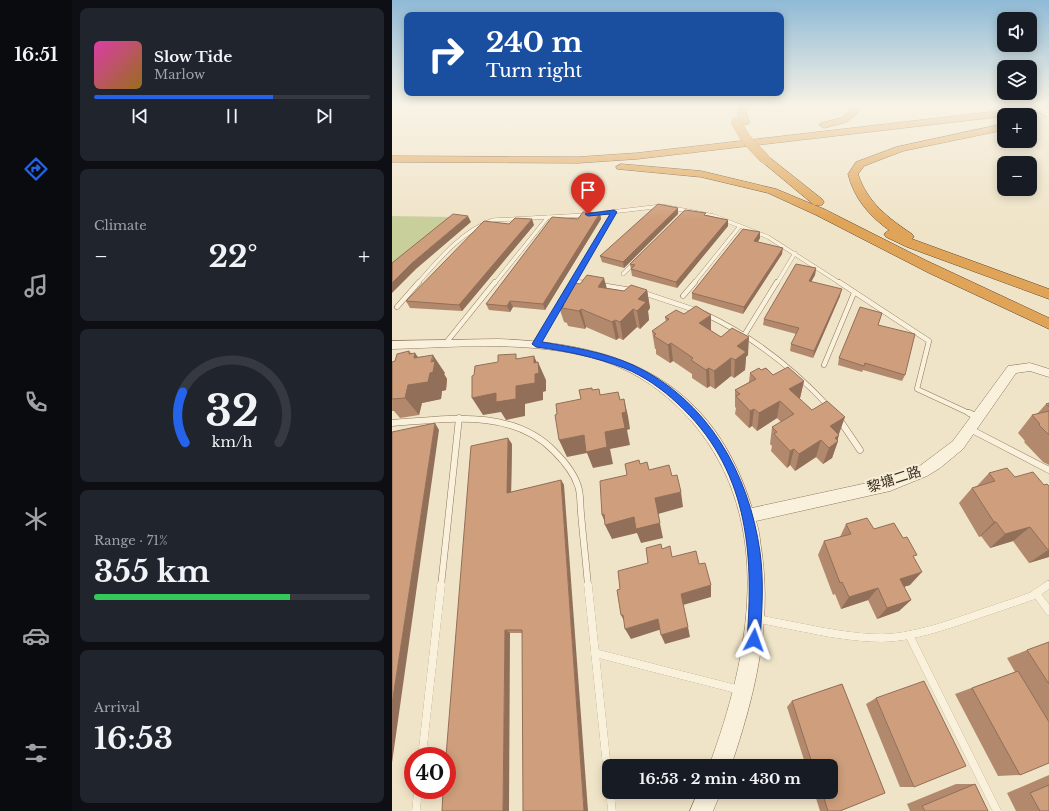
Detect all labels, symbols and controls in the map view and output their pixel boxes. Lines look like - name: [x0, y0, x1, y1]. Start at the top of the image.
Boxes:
- map controls: [997, 12, 1037, 196]
- button: sound: [997, 12, 1037, 52]
- text: 240 m: [486, 25, 582, 60]
- icon: right: [420, 28, 472, 80]
- text: 16:51: [14, 44, 58, 66]
- text: Slow Tide: [154, 47, 232, 66]
- text: Turn right: [486, 60, 582, 82]
- button: layers: [997, 60, 1037, 100]
- text: Marlow: [154, 66, 205, 83]
- icon: previous: [129, 105, 151, 127]
- icon: pause: [221, 105, 243, 127]
- icon: next: [313, 105, 335, 127]
- button: +: [997, 108, 1037, 148]
- icon: directions: [22, 155, 50, 183]
- button: −: [997, 156, 1037, 196]
- pin: [571, 173, 605, 214]
- icon: arrive: [577, 179, 599, 201]
- text: Climate: [94, 217, 147, 234]
- text: 22°: [208, 238, 257, 275]
- text: −: [94, 243, 108, 270]
- text: +: [358, 243, 370, 270]
- icon: music: [22, 272, 50, 300]
- text: 32: [205, 386, 259, 437]
- icon: phone: [22, 388, 50, 416]
- text: km/h: [212, 433, 252, 451]
- street label: 黎塘二路: [865, 462, 923, 496]
- icon: climate: [22, 505, 50, 533]
- text: Range · 71%: [94, 532, 168, 549]
- text: 355 km: [94, 553, 210, 590]
- position arrow: [733, 619, 775, 661]
- icon: car: [22, 622, 50, 650]
- text: Arrival: [94, 699, 140, 716]
- text: 16:53: [94, 720, 173, 757]
- icon: filters: [22, 739, 50, 767]
- speed limit sign: 40: [404, 747, 456, 799]
- text: 16:53 · 2 min · 430 m: [639, 769, 801, 788]

